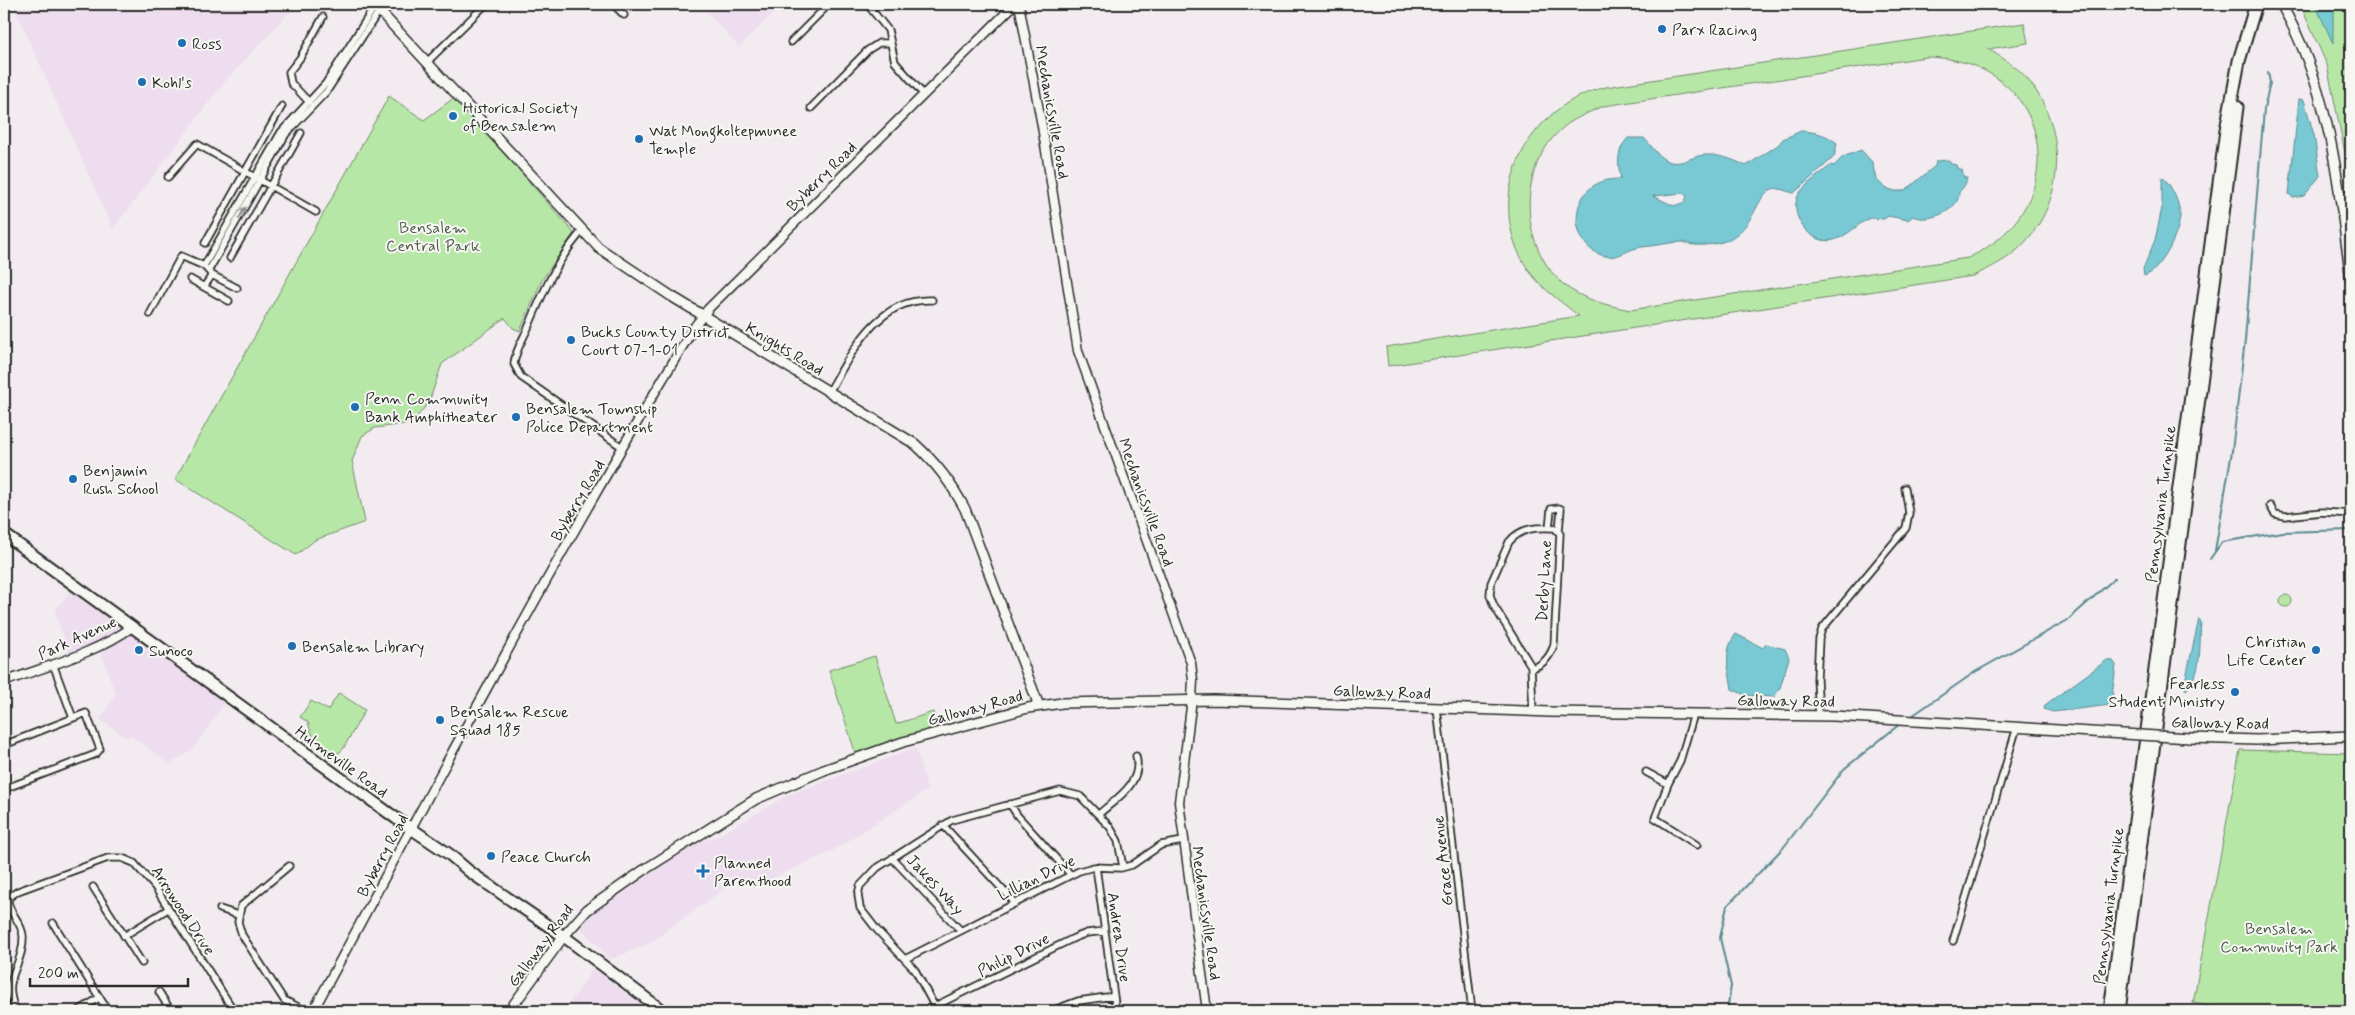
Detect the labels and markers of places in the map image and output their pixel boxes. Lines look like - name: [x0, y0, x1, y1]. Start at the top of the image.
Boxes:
- place label: Parx Racing: [1672, 20, 1757, 41]
- marker: Parx Racing: [1656, 23, 1668, 35]
- place label: Ross: [192, 34, 222, 55]
- marker: Ross: [176, 37, 188, 49]
- place label: Kohl's: [152, 73, 192, 94]
- marker: Kohl's: [136, 76, 148, 88]
- place label: Historical Society of Bensalem: [463, 98, 578, 137]
- marker: Historical Society of Bensalem: [447, 110, 459, 122]
- place label: Wat Mongkoltepmunee Temple: [649, 121, 797, 160]
- marker: Wat Mongkoltepmunee Temple: [633, 133, 645, 145]
- place label: Bucks County District Court 07-1-01: [581, 322, 729, 361]
- marker: Bucks County District Court 07-1-01: [565, 334, 577, 346]
- place label: Penn Community Bank Amphitheater: [365, 389, 498, 428]
- place label: Bensalem Township Police Department: [526, 399, 658, 438]
- marker: Penn Community Bank Amphitheater: [349, 401, 361, 413]
- marker: Bensalem Township Police Department: [510, 411, 522, 423]
- place label: Benjamin Rush School: [83, 461, 159, 500]
- marker: Benjamin Rush School: [67, 473, 79, 485]
- place label: Christian Life Center: [2227, 632, 2307, 671]
- place label: Bensalem Library: [302, 637, 424, 658]
- marker: Bensalem Library: [286, 640, 298, 652]
- place label: Sunoco: [149, 641, 193, 662]
- marker: Sunoco: [133, 644, 145, 656]
- marker: Christian Life Center: [2310, 644, 2322, 656]
- place label: Fearless Student Ministry: [2108, 674, 2225, 713]
- marker: Fearless Student Ministry: [2229, 686, 2241, 698]
- place label: Bensalem Rescue Squad 185: [450, 702, 569, 741]
- marker: Bensalem Rescue Squad 185: [434, 714, 446, 726]
- place label: Peace Church: [501, 847, 591, 868]
- marker: Peace Church: [485, 850, 497, 862]
- place label: Planned Parenthood: [714, 853, 791, 892]
- marker: Planned Parenthood: [696, 864, 710, 878]

